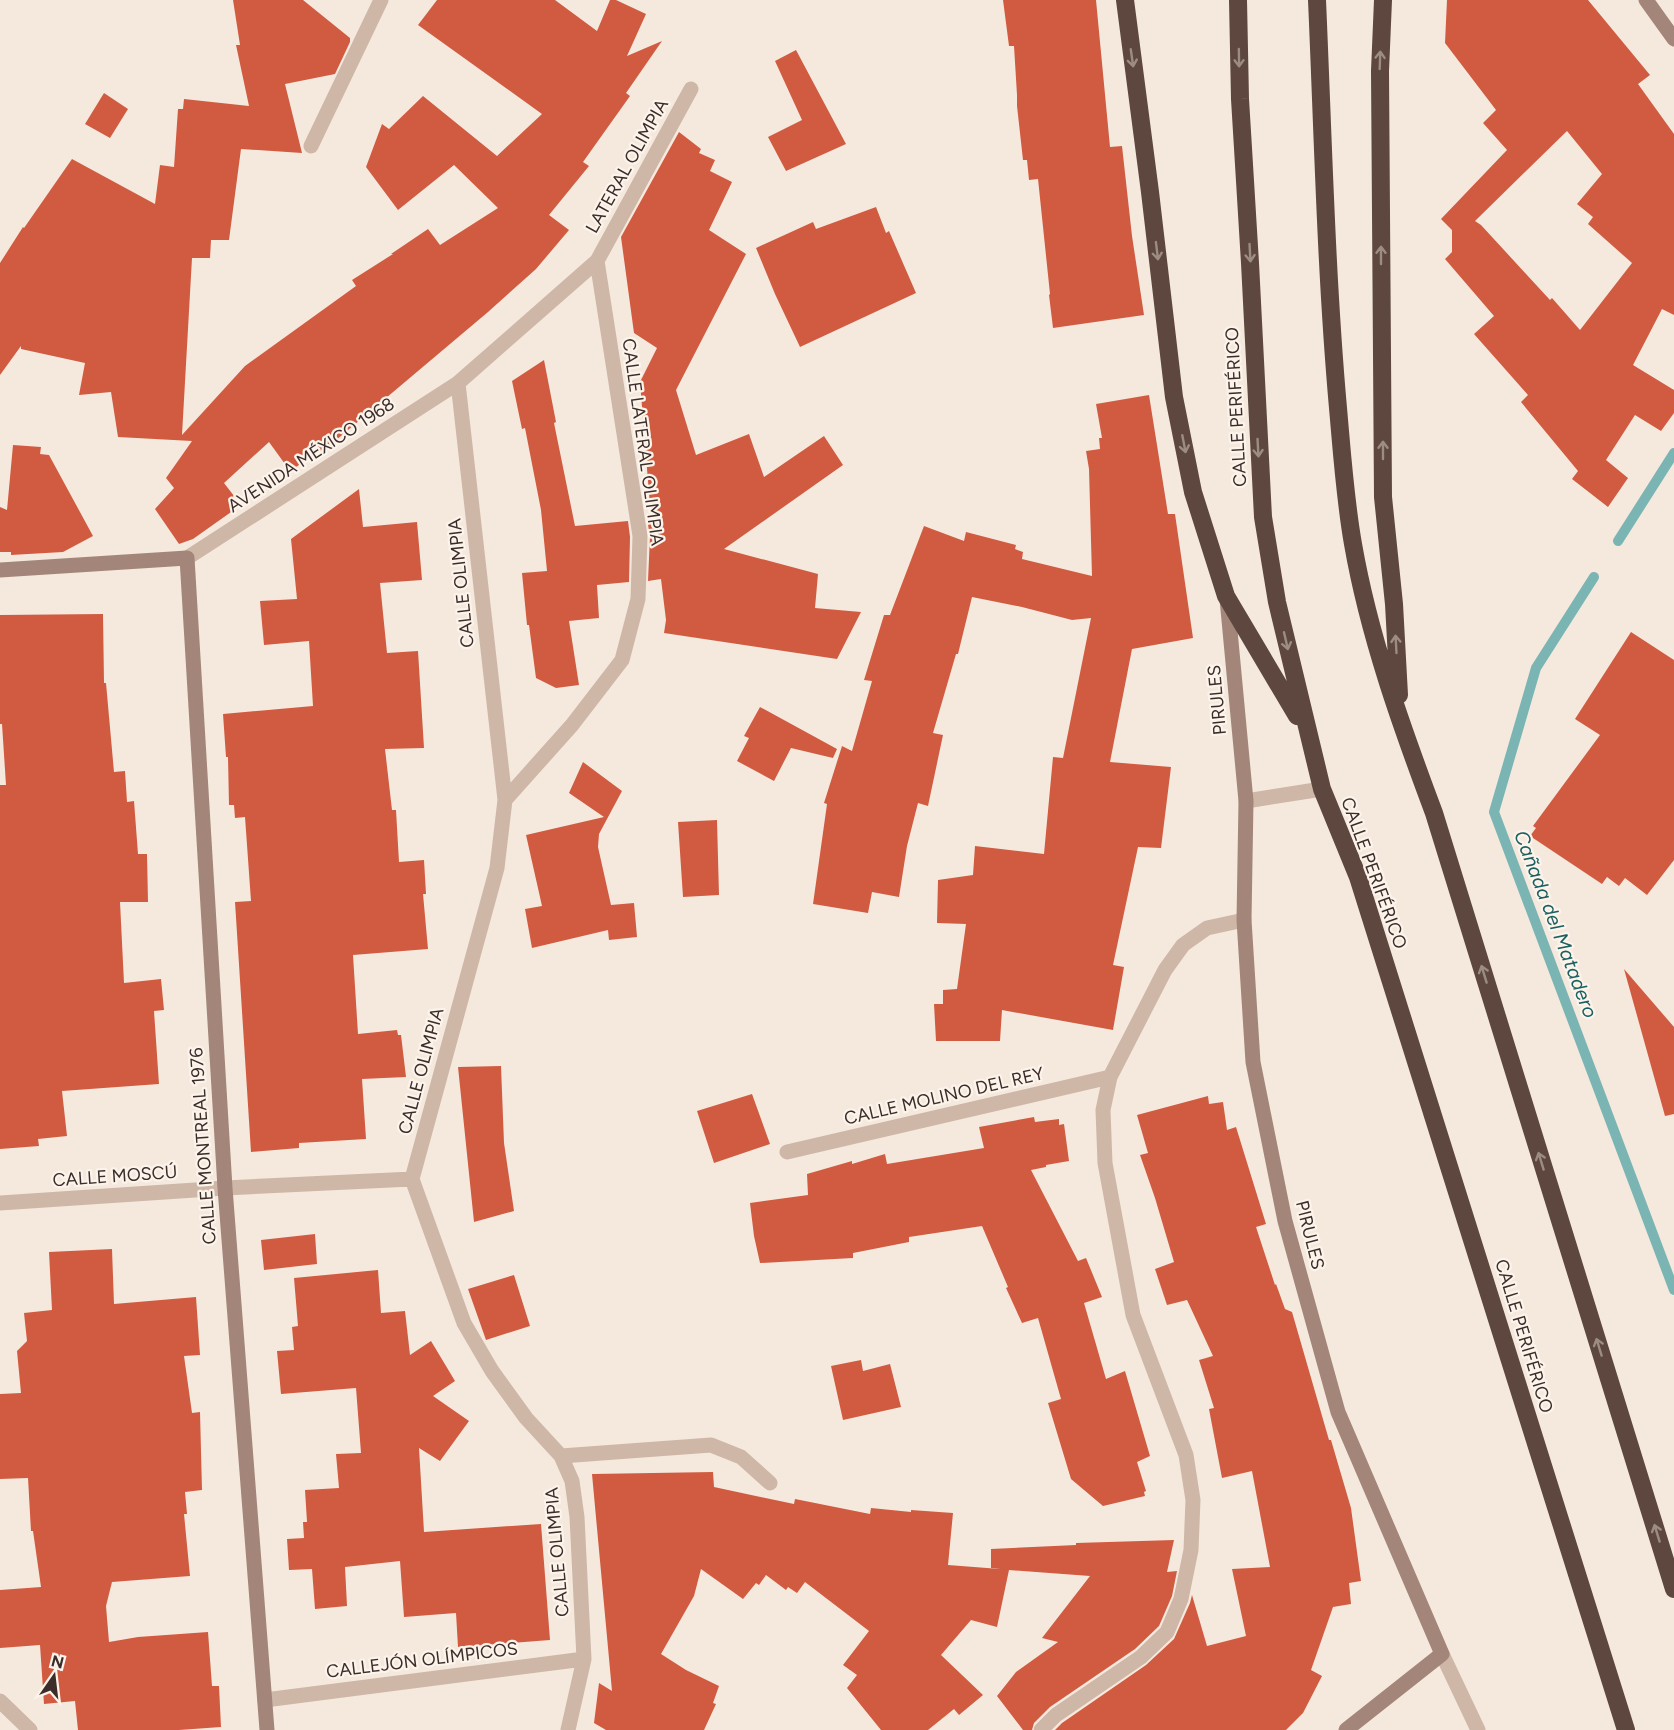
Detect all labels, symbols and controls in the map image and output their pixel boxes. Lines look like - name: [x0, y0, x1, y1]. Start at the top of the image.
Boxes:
- one-way arrow: [1127, 48, 1138, 67]
- one-way arrow: [1234, 48, 1245, 68]
- one-way arrow: [1375, 50, 1386, 70]
- street label: LATERAL OLIMPIA: [581, 95, 673, 237]
- one-way arrow: [1152, 241, 1163, 261]
- one-way arrow: [1244, 243, 1255, 263]
- one-way arrow: [1375, 245, 1387, 265]
- street label: CALLE PERIFÉRICO: [1221, 327, 1251, 487]
- street label: CALLE LATERAL OLIMPIA: [618, 337, 668, 547]
- street label: AVENIDA MÉXICO 1968: [223, 393, 399, 517]
- one-way arrow: [1179, 434, 1190, 454]
- one-way arrow: [1253, 437, 1264, 457]
- one-way arrow: [1377, 440, 1389, 460]
- street label: CALLE OLIMPIA: [443, 517, 479, 649]
- one-way arrow: [1280, 631, 1292, 650]
- one-way arrow: [1391, 634, 1402, 654]
- street label: PIRULES: [1203, 664, 1231, 736]
- street label: CALLE PERIFÉRICO: [1336, 794, 1412, 952]
- water label: Cañada del Matadero: [1509, 827, 1603, 1021]
- one-way arrow: [1478, 965, 1489, 984]
- street label: CALLE OLIMPIA: [394, 1005, 448, 1137]
- street label: CALLE MONTREAL 1976: [185, 1047, 221, 1245]
- street label: CALLE MOLINO DEL REY: [842, 1062, 1046, 1130]
- one-way arrow: [1535, 1152, 1546, 1171]
- street label: CALLE MOSCÚ: [52, 1161, 178, 1191]
- street label: PIRULES: [1291, 1198, 1329, 1272]
- street label: CALLE PERIFÉRICO: [1490, 1256, 1558, 1416]
- one-way arrow: [1593, 1338, 1604, 1357]
- street label: CALLE OLIMPIA: [540, 1486, 574, 1618]
- one-way arrow: [1651, 1524, 1662, 1543]
- street label: CALLEJÓN OLÍMPICOS: [325, 1637, 519, 1683]
- north arrow: [24, 1646, 84, 1706]
- text: N: [49, 1651, 66, 1673]

